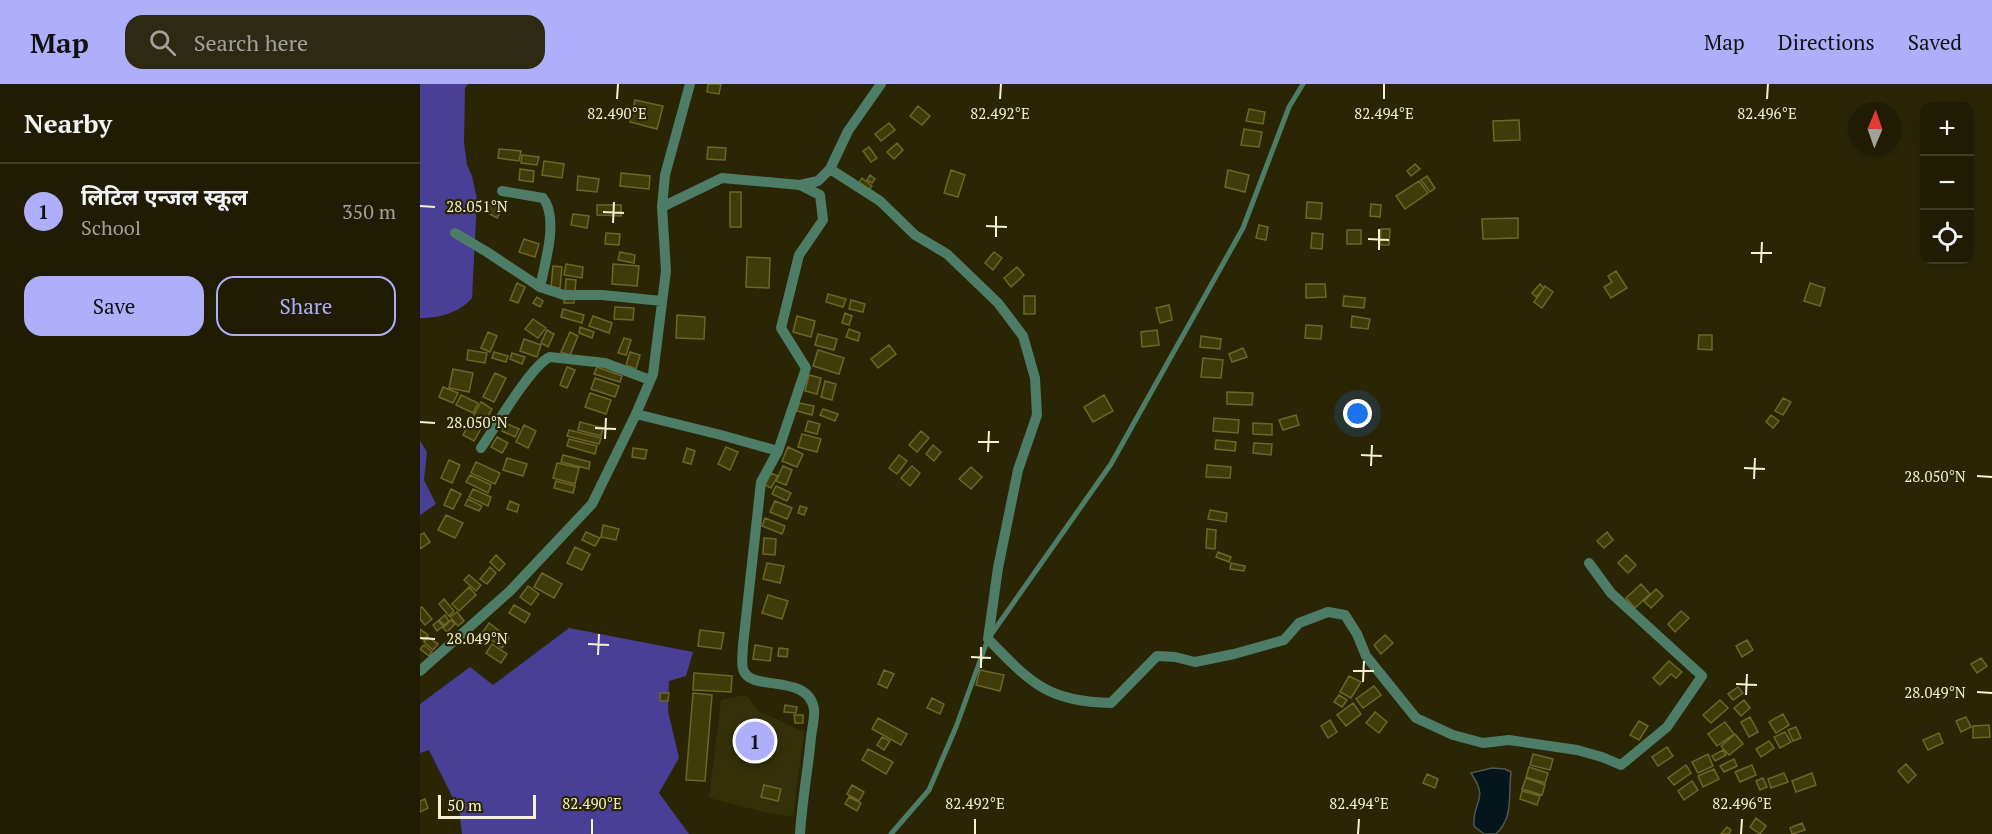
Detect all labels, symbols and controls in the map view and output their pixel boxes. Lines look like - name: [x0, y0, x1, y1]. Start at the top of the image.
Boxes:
- search box: [125, 15, 545, 69]
- text: Map: [30, 24, 89, 61]
- icon: search: [146, 26, 179, 59]
- text: Search here: [194, 28, 308, 57]
- text: Map: [1704, 28, 1745, 56]
- text: Directions: [1778, 28, 1875, 56]
- text: Saved: [1908, 28, 1962, 56]
- north arrow: [1848, 102, 1902, 156]
- map controls: [1920, 102, 1974, 264]
- button: +: [1920, 102, 1974, 156]
- text: 82.490°E: [587, 103, 647, 123]
- text: 82.492°E: [970, 103, 1030, 123]
- text: 82.494°E: [1354, 103, 1414, 123]
- text: 82.496°E: [1737, 103, 1797, 123]
- text: Nearby: [24, 106, 112, 140]
- button: −: [1920, 156, 1974, 210]
- text: लिटिल एन्जल स्कूल: [81, 182, 248, 211]
- text: 28.051°N: [446, 196, 508, 216]
- text: 1: [38, 198, 49, 225]
- text: 350 m: [342, 198, 396, 225]
- button: locate: [1920, 210, 1974, 264]
- text: School: [81, 214, 141, 241]
- button: Save: [24, 276, 204, 336]
- button: Share: [216, 276, 396, 336]
- your location: [1343, 399, 1372, 428]
- text: 28.050°N: [446, 412, 508, 432]
- text: 28.050°N: [1904, 466, 1966, 486]
- text: 28.049°N: [446, 628, 508, 648]
- text: 28.049°N: [1904, 682, 1966, 702]
- pin: 1: [736, 718, 774, 764]
- scale bar: [438, 792, 536, 820]
- text: 82.490°E: [562, 793, 622, 813]
- text: 82.492°E: [945, 793, 1005, 813]
- text: 82.494°E: [1329, 793, 1389, 813]
- text: 82.496°E: [1712, 793, 1772, 813]
- text: 50 m: [447, 794, 482, 816]

